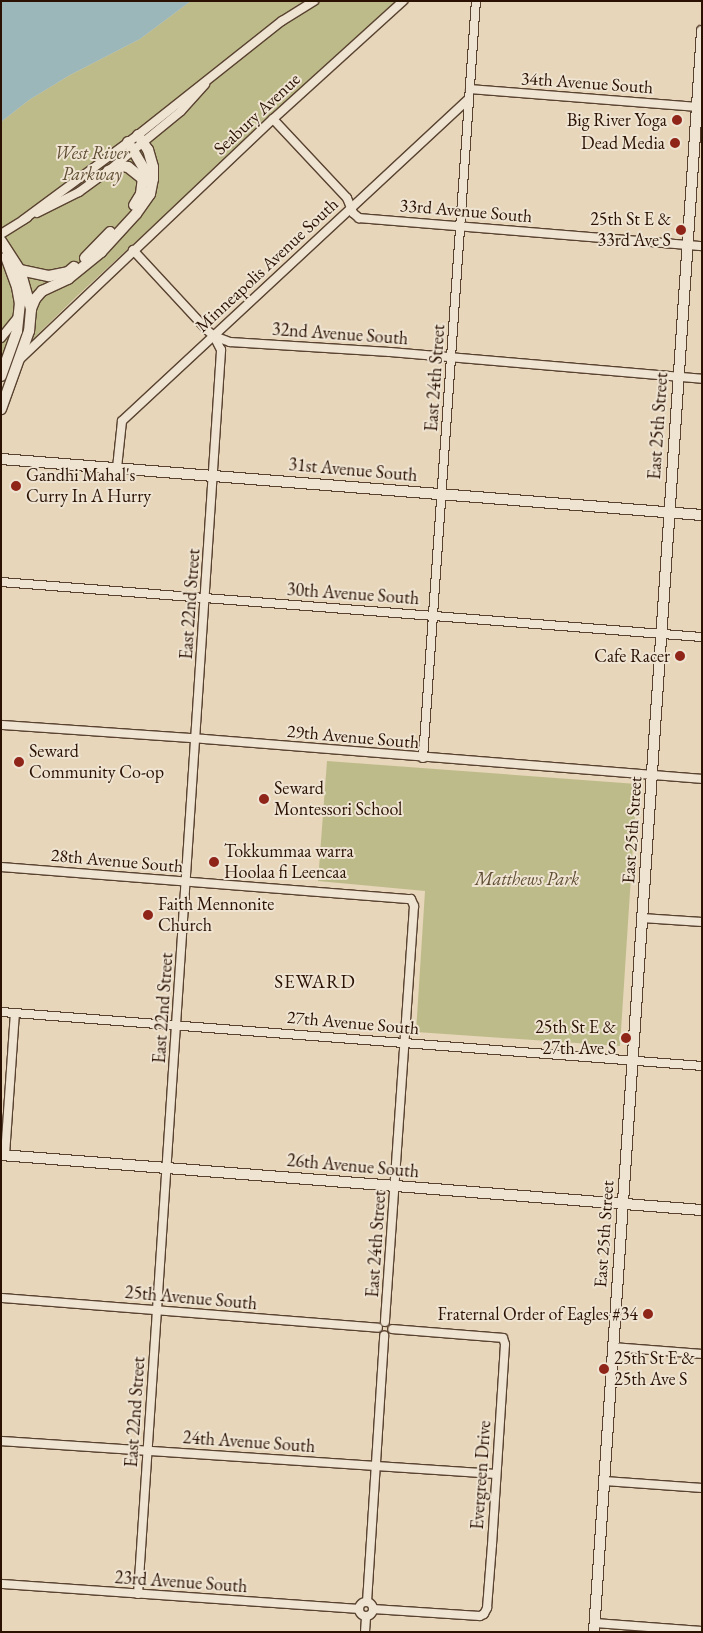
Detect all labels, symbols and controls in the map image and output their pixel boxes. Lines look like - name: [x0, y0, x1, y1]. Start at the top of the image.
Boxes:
- street label: Seabury Avenue: [209, 68, 305, 160]
- street label: 34th Avenue South: [520, 68, 654, 98]
- place label: Big River Yoga: [567, 109, 667, 131]
- marker: Big River Yoga: [671, 114, 683, 126]
- place label: Dead Media: [581, 132, 665, 154]
- marker: Dead Media: [669, 137, 681, 149]
- park label: West River Parkway: [54, 143, 130, 186]
- street label: Minneapolis Avenue South: [191, 193, 343, 337]
- street label: 33rd Avenue South: [399, 194, 533, 228]
- place label: 25th St E & 33rd Ave S: [590, 209, 671, 252]
- marker: 25th St E & 33rd Ave S: [675, 224, 687, 236]
- street label: 32nd Avenue South: [271, 318, 409, 350]
- street label: East 24th Street: [420, 324, 450, 432]
- street label: East 25th Street: [643, 372, 673, 480]
- street label: 31st Avenue South: [288, 454, 418, 486]
- place label: Gandhi Mahal's Curry In A Hurry: [26, 465, 151, 508]
- marker: Gandhi Mahal's Curry In A Hurry: [10, 480, 22, 492]
- street label: East 22nd Street: [175, 548, 205, 660]
- street label: 30th Avenue South: [286, 579, 420, 609]
- place label: Cafe Racer: [594, 645, 670, 667]
- marker: Cafe Racer: [674, 650, 686, 662]
- street label: 29th Avenue South: [286, 720, 420, 754]
- place label: Seward Community Co-op: [29, 741, 164, 784]
- marker: Seward Community Co-op: [13, 756, 25, 768]
- street label: East 25th Street: [617, 776, 647, 884]
- place label: Seward Montessori School: [274, 778, 402, 821]
- marker: Seward Montessori School: [258, 793, 270, 805]
- place label: Tokkummaa warra Hoolaa fi Leencaa: [224, 841, 354, 884]
- street label: 28th Avenue South: [50, 844, 184, 878]
- marker: Tokkummaa warra Hoolaa fi Leencaa: [208, 856, 220, 868]
- park label: Matthews Park: [475, 868, 579, 890]
- place label: Faith Mennonite Church: [158, 894, 274, 936]
- marker: Faith Mennonite Church: [142, 909, 154, 921]
- street label: East 22nd Street: [148, 952, 178, 1064]
- district label: SEWARD: [273, 971, 357, 993]
- street label: 27th Avenue South: [286, 1006, 420, 1040]
- place label: 25th St E & 27th Ave S: [535, 1017, 616, 1060]
- marker: 25th St E & 27th Ave S: [620, 1032, 632, 1044]
- street label: 26th Avenue South: [286, 1149, 420, 1183]
- street label: East 25th Street: [589, 1180, 619, 1288]
- street label: East 24th Street: [361, 1190, 391, 1298]
- street label: 25th Avenue South: [124, 1281, 258, 1315]
- place label: Fraternal Order of Eagles #34: [437, 1303, 638, 1325]
- marker: Fraternal Order of Eagles #34: [642, 1308, 654, 1320]
- place label: 25th St E & 25th Ave S: [614, 1348, 695, 1390]
- street label: East 22nd Street: [120, 1356, 150, 1468]
- marker: 25th St E & 25th Ave S: [598, 1363, 610, 1375]
- street label: Evergreen Drive: [466, 1420, 496, 1530]
- street label: 24th Avenue South: [182, 1427, 316, 1457]
- street label: 23rd Avenue South: [114, 1567, 248, 1597]

